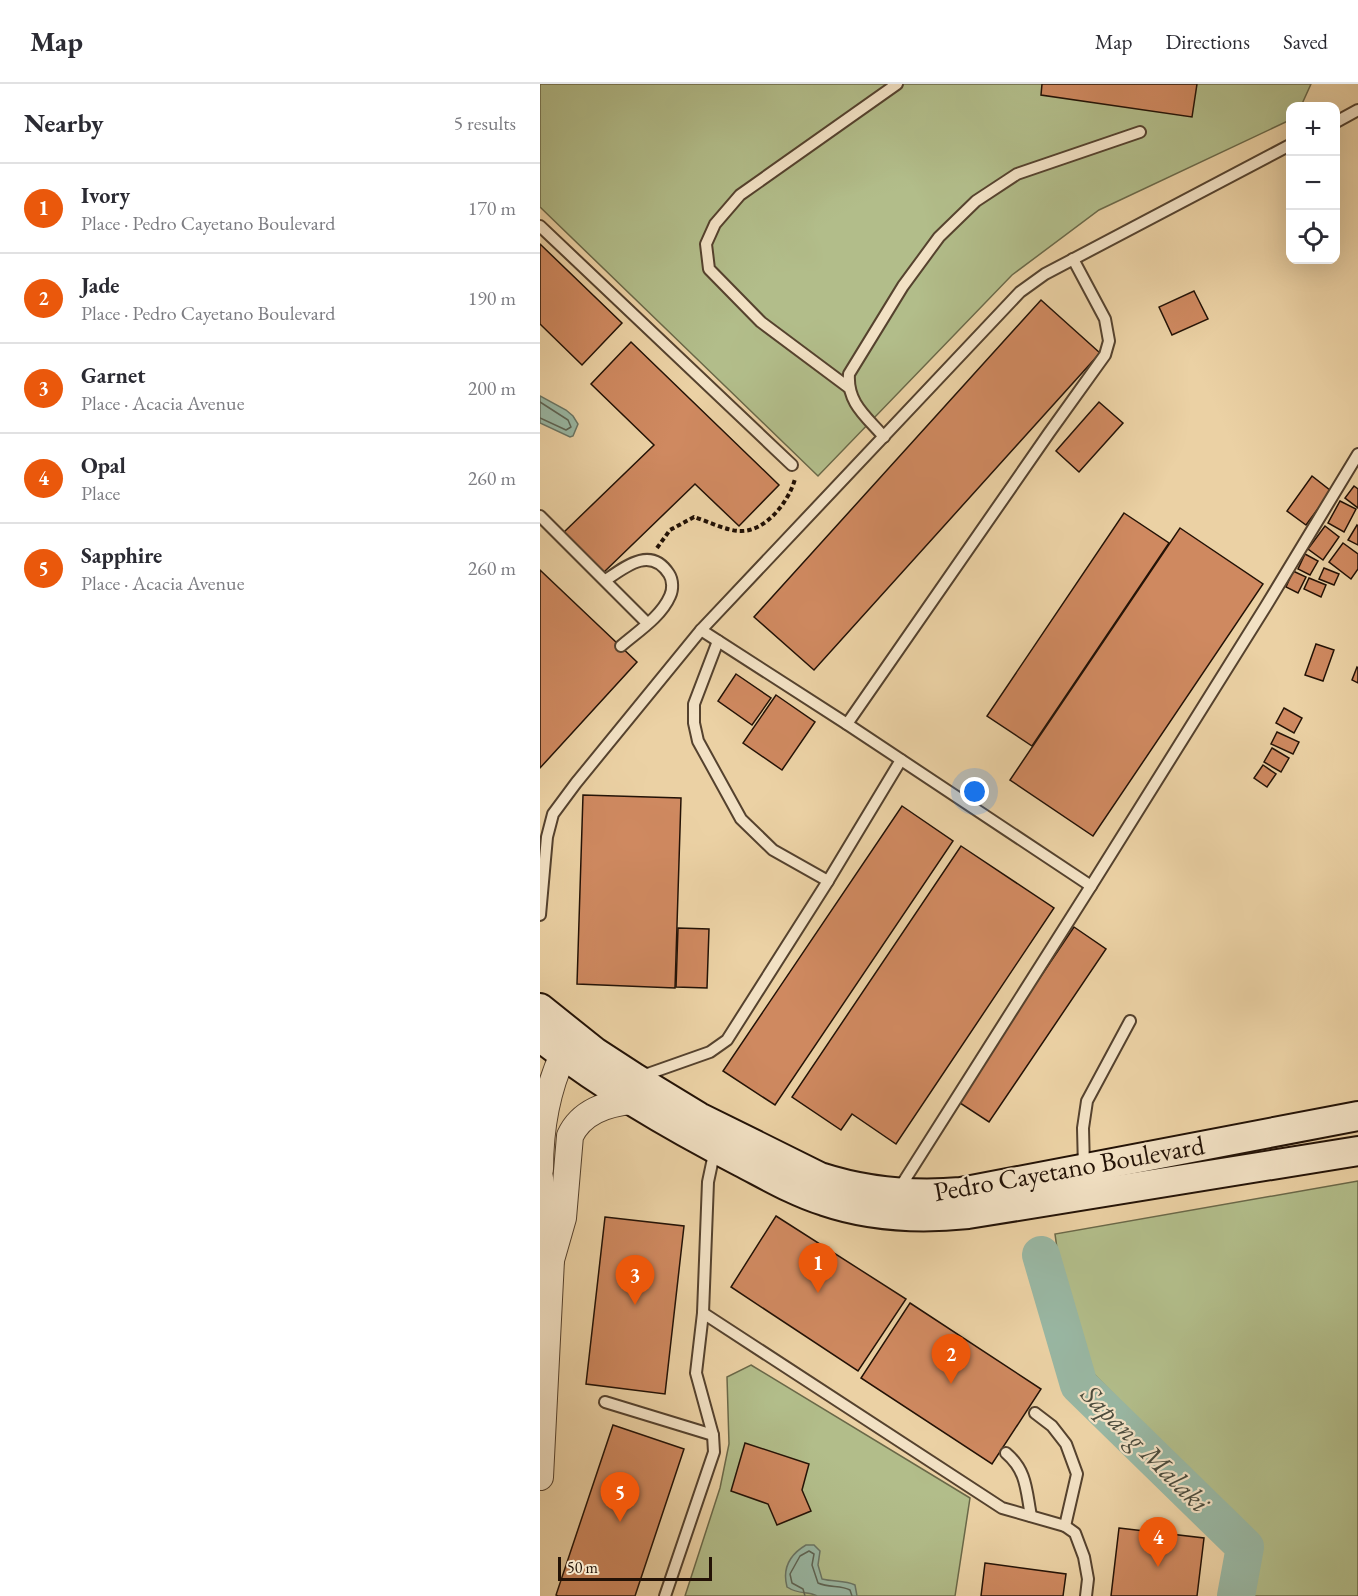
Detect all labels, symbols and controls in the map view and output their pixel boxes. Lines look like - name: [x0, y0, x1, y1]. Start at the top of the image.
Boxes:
- text: Map: [30, 23, 83, 59]
- text: Map: [1095, 28, 1132, 55]
- text: Directions: [1165, 28, 1250, 55]
- text: Saved: [1283, 28, 1328, 55]
- map controls: [1286, 102, 1340, 264]
- button: +: [1286, 102, 1340, 156]
- text: Nearby: [24, 106, 104, 140]
- text: 5 results: [453, 110, 516, 136]
- button: −: [1286, 156, 1340, 210]
- text: Ivory: [81, 181, 130, 210]
- text: 1: [38, 195, 49, 221]
- text: 170 m: [468, 195, 516, 221]
- text: Place · Pedro Cayetano Boulevard: [81, 210, 335, 236]
- button: locate: [1286, 210, 1340, 264]
- text: Jade: [81, 271, 119, 300]
- text: 2: [38, 285, 49, 311]
- text: 190 m: [468, 285, 516, 311]
- text: Place · Pedro Cayetano Boulevard: [81, 300, 335, 326]
- text: Garnet: [81, 361, 145, 390]
- text: 3: [38, 375, 49, 401]
- text: 200 m: [468, 375, 516, 401]
- text: Place · Acacia Avenue: [81, 390, 244, 416]
- text: Opal: [81, 451, 126, 480]
- text: 4: [38, 465, 49, 491]
- text: 260 m: [468, 465, 516, 491]
- text: Place: [81, 480, 120, 506]
- text: Sapphire: [81, 541, 162, 570]
- text: 5: [38, 555, 49, 581]
- text: 260 m: [468, 555, 516, 581]
- text: Place · Acacia Avenue: [81, 570, 244, 596]
- your location: [960, 777, 989, 806]
- street label: Pedro Cayetano Boulevard: [931, 1127, 1207, 1209]
- pin: 1: [798, 1244, 838, 1293]
- pin: 3: [616, 1256, 655, 1305]
- pin: 2: [932, 1334, 970, 1384]
- water label: Sapang Malaki: [1073, 1375, 1219, 1521]
- pin: 5: [600, 1472, 640, 1522]
- pin: 4: [1138, 1518, 1178, 1567]
- scale bar: [558, 1554, 712, 1582]
- text: 50 m: [567, 1557, 598, 1578]

